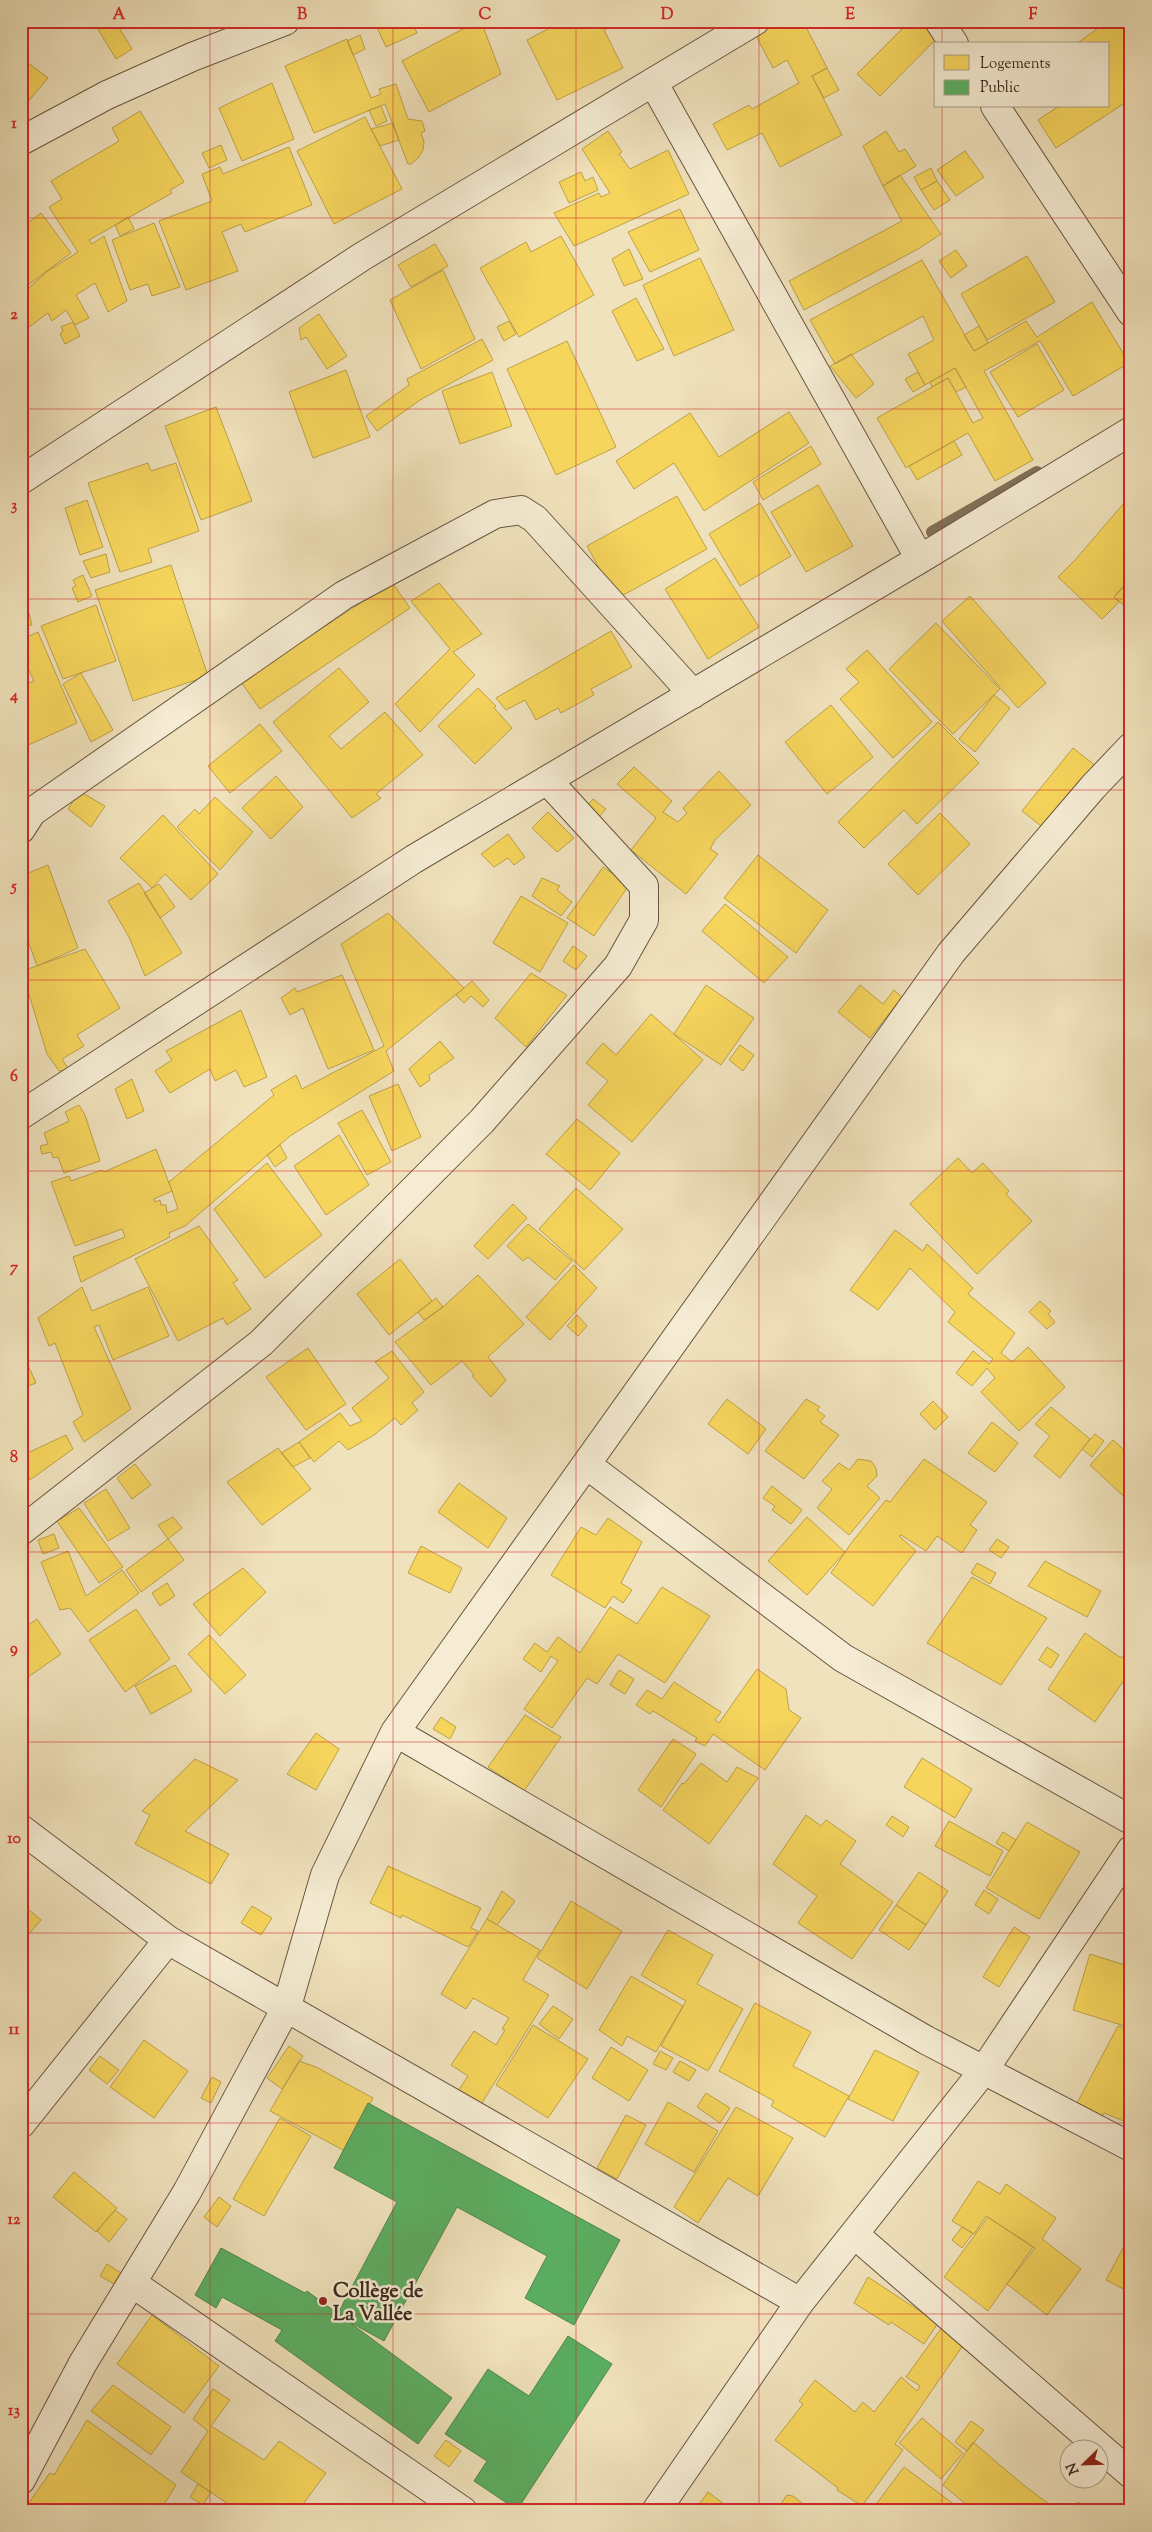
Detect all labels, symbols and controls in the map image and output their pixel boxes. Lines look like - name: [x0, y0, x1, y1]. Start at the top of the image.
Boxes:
- text: A: [113, 4, 126, 27]
- text: B: [297, 4, 307, 27]
- text: C: [479, 4, 492, 27]
- text: D: [661, 4, 674, 27]
- text: E: [845, 4, 855, 27]
- text: F: [1029, 4, 1038, 27]
- legend: [934, 42, 1110, 108]
- text: Logements: [980, 54, 1051, 75]
- text: Public: [980, 78, 1020, 99]
- text: 1: [11, 113, 17, 136]
- text: 2: [10, 304, 18, 327]
- text: 3: [11, 495, 18, 518]
- text: 4: [9, 685, 18, 708]
- text: 5: [9, 876, 17, 899]
- text: 6: [10, 1066, 18, 1089]
- text: 7: [10, 1257, 19, 1280]
- text: 8: [10, 1447, 18, 1470]
- text: 9: [10, 1638, 18, 1661]
- text: 10: [7, 1828, 21, 1851]
- text: 11: [9, 2019, 20, 2042]
- text: 12: [8, 2209, 21, 2232]
- place label: Collège de La Vallée: [333, 2278, 423, 2330]
- marker: Collège de La Vallée: [317, 2295, 329, 2307]
- text: 13: [8, 2400, 20, 2423]
- north arrow: [1060, 2440, 1110, 2490]
- text: N: [1062, 2459, 1085, 2477]

